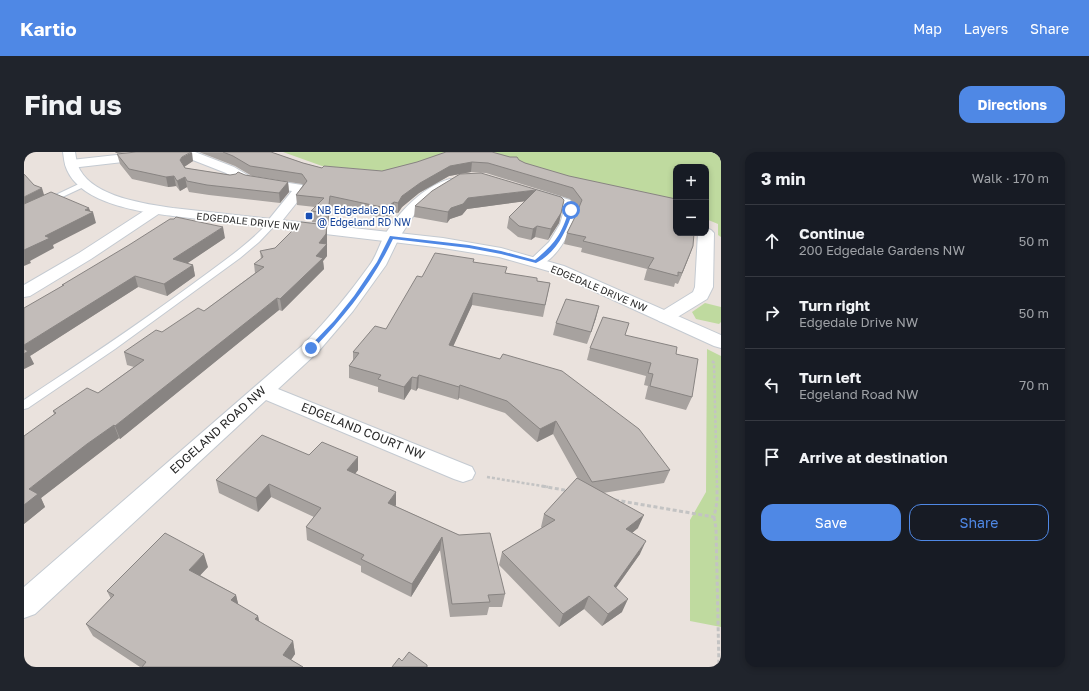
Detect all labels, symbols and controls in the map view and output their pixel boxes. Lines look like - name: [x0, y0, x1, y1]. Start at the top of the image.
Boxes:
- text: Kartio: [20, 17, 77, 40]
- text: Map: [913, 20, 942, 37]
- text: Layers: [964, 20, 1008, 37]
- text: Share: [1030, 20, 1069, 37]
- button: Directions: [959, 86, 1065, 123]
- text: Find us: [24, 88, 122, 121]
- map controls: [673, 164, 709, 236]
- button: +: [673, 164, 709, 200]
- text: 3 min: [761, 168, 805, 189]
- text: Walk · 170 m: [972, 170, 1049, 186]
- button: −: [673, 200, 709, 236]
- route start: [562, 201, 580, 219]
- place label: NB Edgedale DR @ Edgeland RD NW: [317, 204, 411, 228]
- street label: EDGEDALE DRIVE NW: [196, 210, 300, 232]
- marker: NB Edgedale DR @ Edgeland RD NW: [304, 211, 314, 221]
- text: Continue: [799, 224, 865, 242]
- icon: ahead: [761, 230, 783, 252]
- text: 50 m: [1019, 233, 1049, 249]
- text: 200 Edgedale Gardens NW: [799, 242, 965, 258]
- street label: EDGEDALE DRIVE NW: [549, 262, 649, 314]
- text: Turn right: [799, 296, 870, 314]
- icon: right: [761, 302, 783, 324]
- text: 50 m: [1019, 305, 1049, 321]
- text: Edgedale Drive NW: [799, 314, 918, 330]
- route end: [302, 339, 320, 357]
- text: Turn left: [799, 368, 861, 386]
- icon: left: [761, 374, 783, 396]
- text: 70 m: [1019, 377, 1049, 393]
- street label: EDGELAND ROAD NW: [167, 382, 269, 477]
- text: Edgeland Road NW: [799, 386, 919, 402]
- street label: EDGELAND COURT NW: [299, 399, 428, 462]
- icon: arrive: [761, 446, 783, 468]
- text: Arrive at destination: [799, 448, 948, 466]
- button: Save: [761, 504, 901, 541]
- button: Share: [909, 504, 1049, 541]

